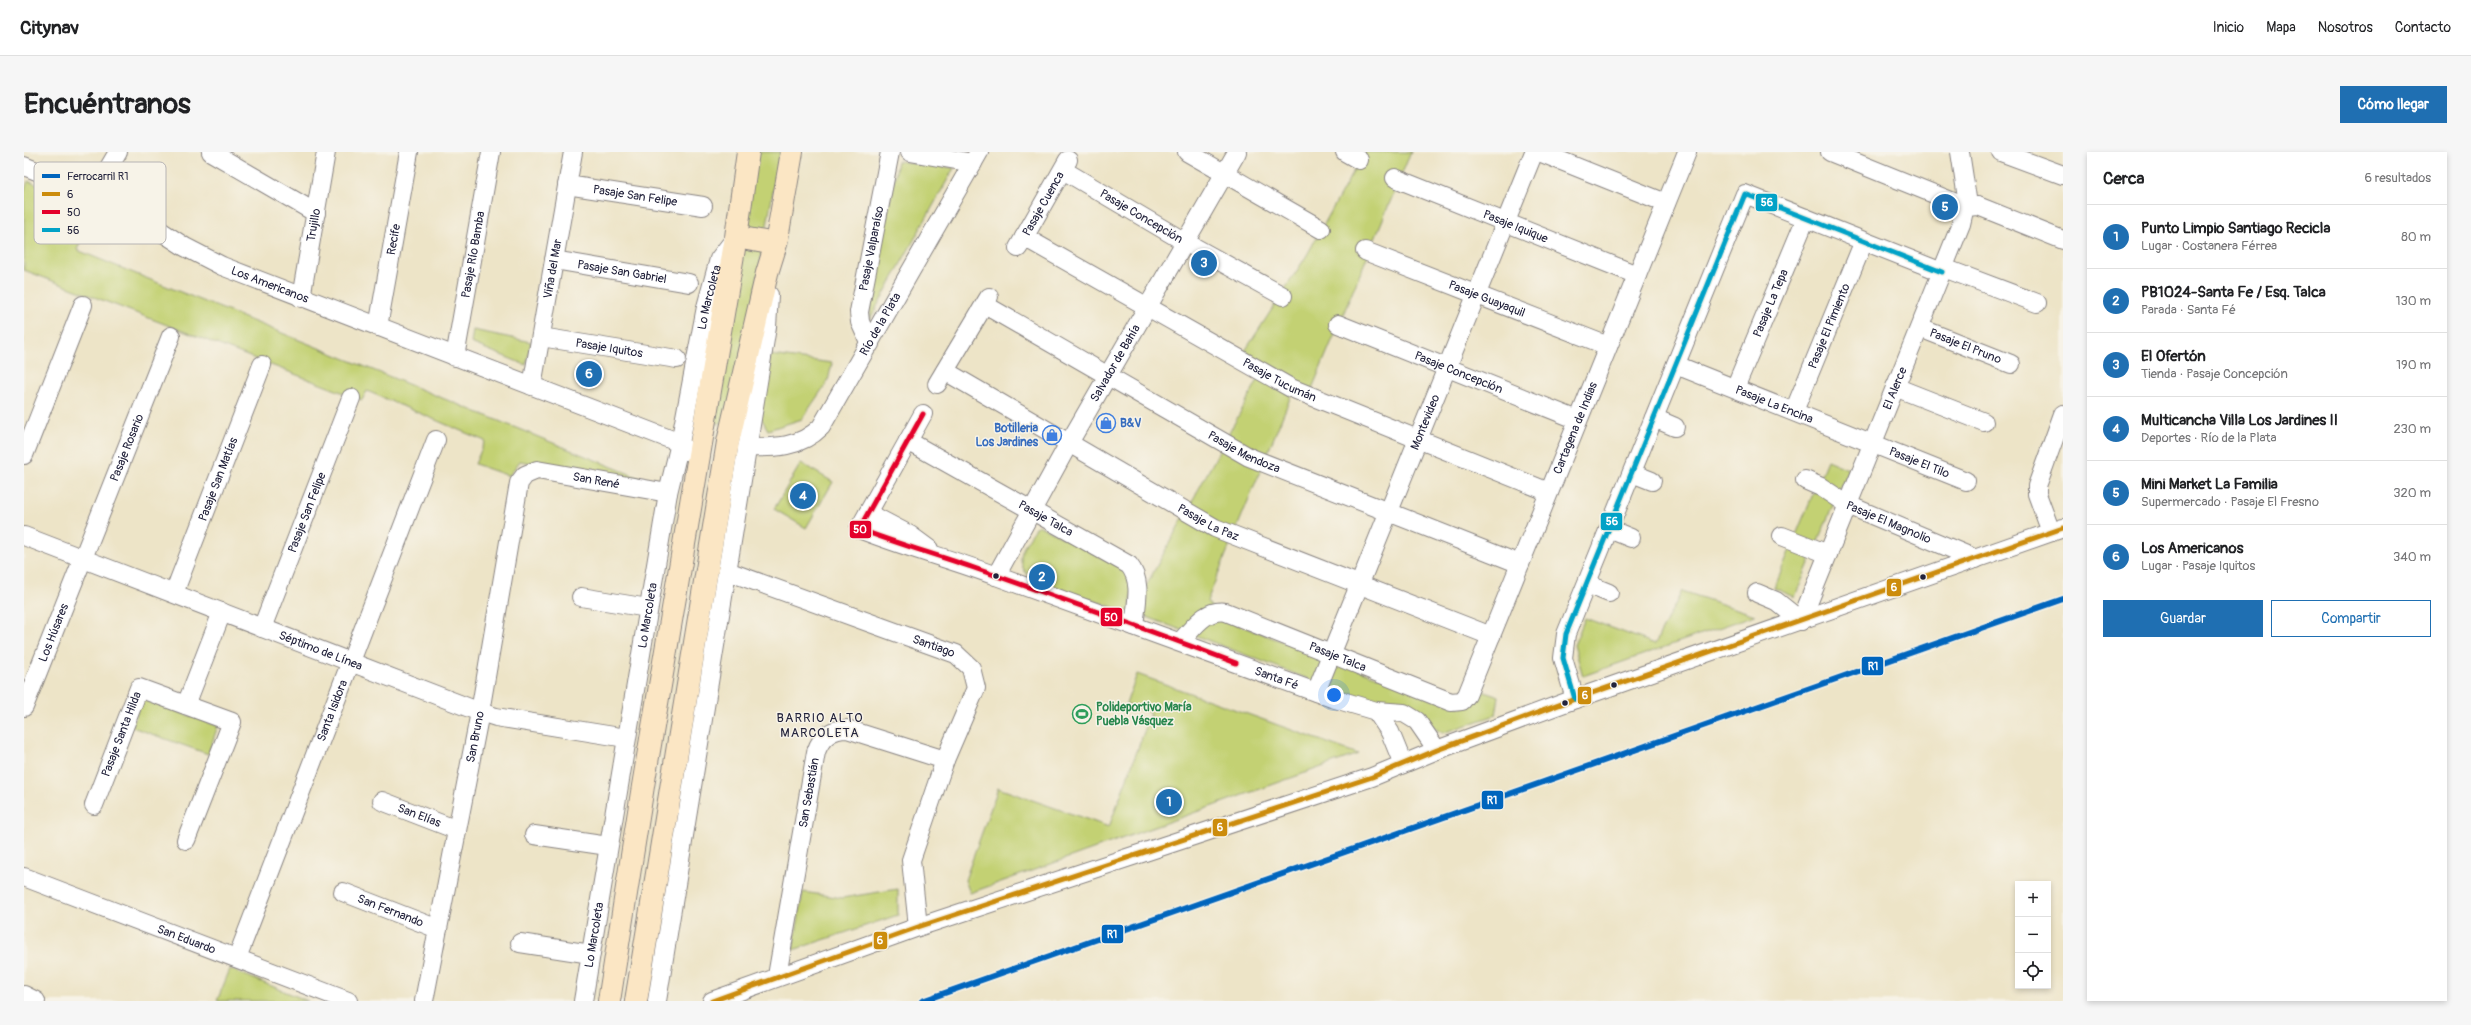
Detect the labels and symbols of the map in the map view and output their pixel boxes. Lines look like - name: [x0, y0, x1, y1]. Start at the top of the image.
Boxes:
- legend: [34, 162, 166, 244]
- street label: Pasaje Cuenca: [1019, 169, 1068, 239]
- text: Ferrocarril R1: [67, 170, 128, 183]
- street label: Pasaje San Felipe: [592, 182, 678, 210]
- street label: Pasaje Concepción: [1097, 186, 1186, 247]
- text: 6: [67, 188, 73, 201]
- pin: 5: [1932, 192, 1958, 222]
- line badge: 56: [1755, 193, 1778, 212]
- text: 56: [1761, 196, 1774, 209]
- street label: Pasaje Valparaíso: [856, 204, 887, 292]
- text: 50: [67, 206, 80, 219]
- street label: Trujillo: [304, 207, 324, 243]
- street label: Pasaje Iquique: [1481, 207, 1550, 247]
- street label: Pasaje Río Bamba: [458, 210, 489, 299]
- street label: Recife: [384, 223, 404, 256]
- text: 56: [67, 224, 79, 237]
- street label: Viña del Mar: [540, 237, 566, 300]
- pin: 3: [1191, 248, 1217, 278]
- street label: Pasaje San Gabriel: [576, 257, 668, 287]
- street label: Los Americanos: [229, 263, 311, 307]
- street label: Lo Marcoleta: [695, 263, 725, 331]
- street label: Pasaje La Tepa: [1750, 267, 1792, 339]
- street label: Pasaje Guayaquil: [1446, 277, 1527, 321]
- street label: Pasaje El Pimiento: [1805, 281, 1854, 371]
- street label: Río de la Plata: [857, 290, 905, 358]
- street label: Salvador de Bahía: [1087, 322, 1144, 405]
- street label: Pasaje El Pruno: [1927, 326, 2004, 368]
- street label: Pasaje Iquitos: [574, 336, 644, 361]
- street label: Pasaje Concepción: [1412, 348, 1505, 397]
- street label: Pasaje Tucumán: [1240, 355, 1319, 406]
- pin: 6: [576, 359, 602, 389]
- street label: El Alerce: [1880, 365, 1911, 412]
- street label: Cartagena de Indias: [1550, 379, 1601, 476]
- street label: Pasaje La Encina: [1733, 383, 1816, 427]
- street label: Montevideo: [1408, 392, 1443, 452]
- street label: Pasaje Rosario: [107, 411, 148, 484]
- shop icon: B&V: [1095, 412, 1117, 434]
- place label: B&V: [1120, 416, 1142, 431]
- place label: Botilleria Los Jardines: [975, 421, 1039, 450]
- shop icon: Botilleria Los Jardines: [1041, 424, 1063, 446]
- street label: Pasaje Mendoza: [1205, 428, 1283, 477]
- street label: Pasaje San Matías: [195, 435, 242, 523]
- street label: Pasaje El Tilo: [1887, 444, 1952, 482]
- street label: San René: [572, 469, 621, 492]
- street label: Pasaje San Felipe: [285, 470, 330, 555]
- pin: 4: [790, 481, 816, 511]
- street label: Pasaje Talca: [1016, 497, 1076, 540]
- street label: Pasaje El Magnolio: [1844, 498, 1934, 547]
- street label: Pasaje La Paz: [1175, 501, 1241, 545]
- line badge: 56: [1600, 512, 1623, 531]
- text: 56: [1606, 515, 1619, 528]
- line badge: 50: [849, 520, 872, 539]
- text: 50: [853, 523, 867, 536]
- pin: 2: [1029, 562, 1055, 592]
- unlabelled marker: [991, 571, 1001, 581]
- unlabelled marker: [1918, 572, 1928, 582]
- line badge: 6: [1886, 578, 1902, 597]
- street label: Lo Marcoleta: [635, 581, 661, 649]
- text: 6: [1891, 581, 1898, 594]
- street label: Los Húsares: [36, 601, 72, 664]
- line badge: 50: [1100, 607, 1123, 627]
- text: 50: [1104, 611, 1118, 624]
- street label: Séptimo de Línea: [277, 628, 365, 674]
- street label: Santiago: [910, 632, 957, 661]
- street label: Pasaje Talca: [1307, 639, 1369, 675]
- line badge: R1: [1861, 656, 1884, 676]
- text: R1: [1868, 660, 1878, 673]
- street label: Santa Fé: [1252, 664, 1300, 693]
- street label: Santa Isidora: [314, 677, 351, 744]
- unlabelled marker: [1609, 680, 1619, 690]
- your location: [1324, 685, 1344, 705]
- line badge: 6: [1577, 686, 1592, 705]
- street label: Pasaje Santa Hilda: [99, 689, 145, 779]
- text: 6: [1582, 689, 1589, 702]
- unlabelled marker: [1560, 698, 1570, 708]
- place label: Polideportivo María Puebla Vásquez: [1096, 700, 1192, 729]
- sports icon: Polideportivo María Puebla Vásquez: [1071, 703, 1093, 725]
- street label: San Bruno: [463, 709, 488, 764]
- district label: BARRIO ALTO MARCOLETA: [777, 710, 863, 741]
- street label: San Sebastián: [796, 756, 823, 829]
- pin: 1: [1156, 787, 1182, 817]
- line badge: R1: [1481, 790, 1504, 810]
- text: R1: [1487, 794, 1497, 807]
- street label: San Elías: [395, 801, 443, 831]
- line badge: 6: [1212, 818, 1228, 837]
- text: 6: [1217, 821, 1224, 834]
- street label: San Fernando: [355, 891, 426, 931]
- street label: Lo Marcoleta: [582, 901, 607, 969]
- street label: San Eduardo: [155, 922, 218, 958]
- line badge: R1: [1101, 924, 1124, 944]
- text: R1: [1107, 928, 1117, 941]
- line badge: 6: [873, 931, 888, 950]
- text: 6: [877, 934, 884, 947]

